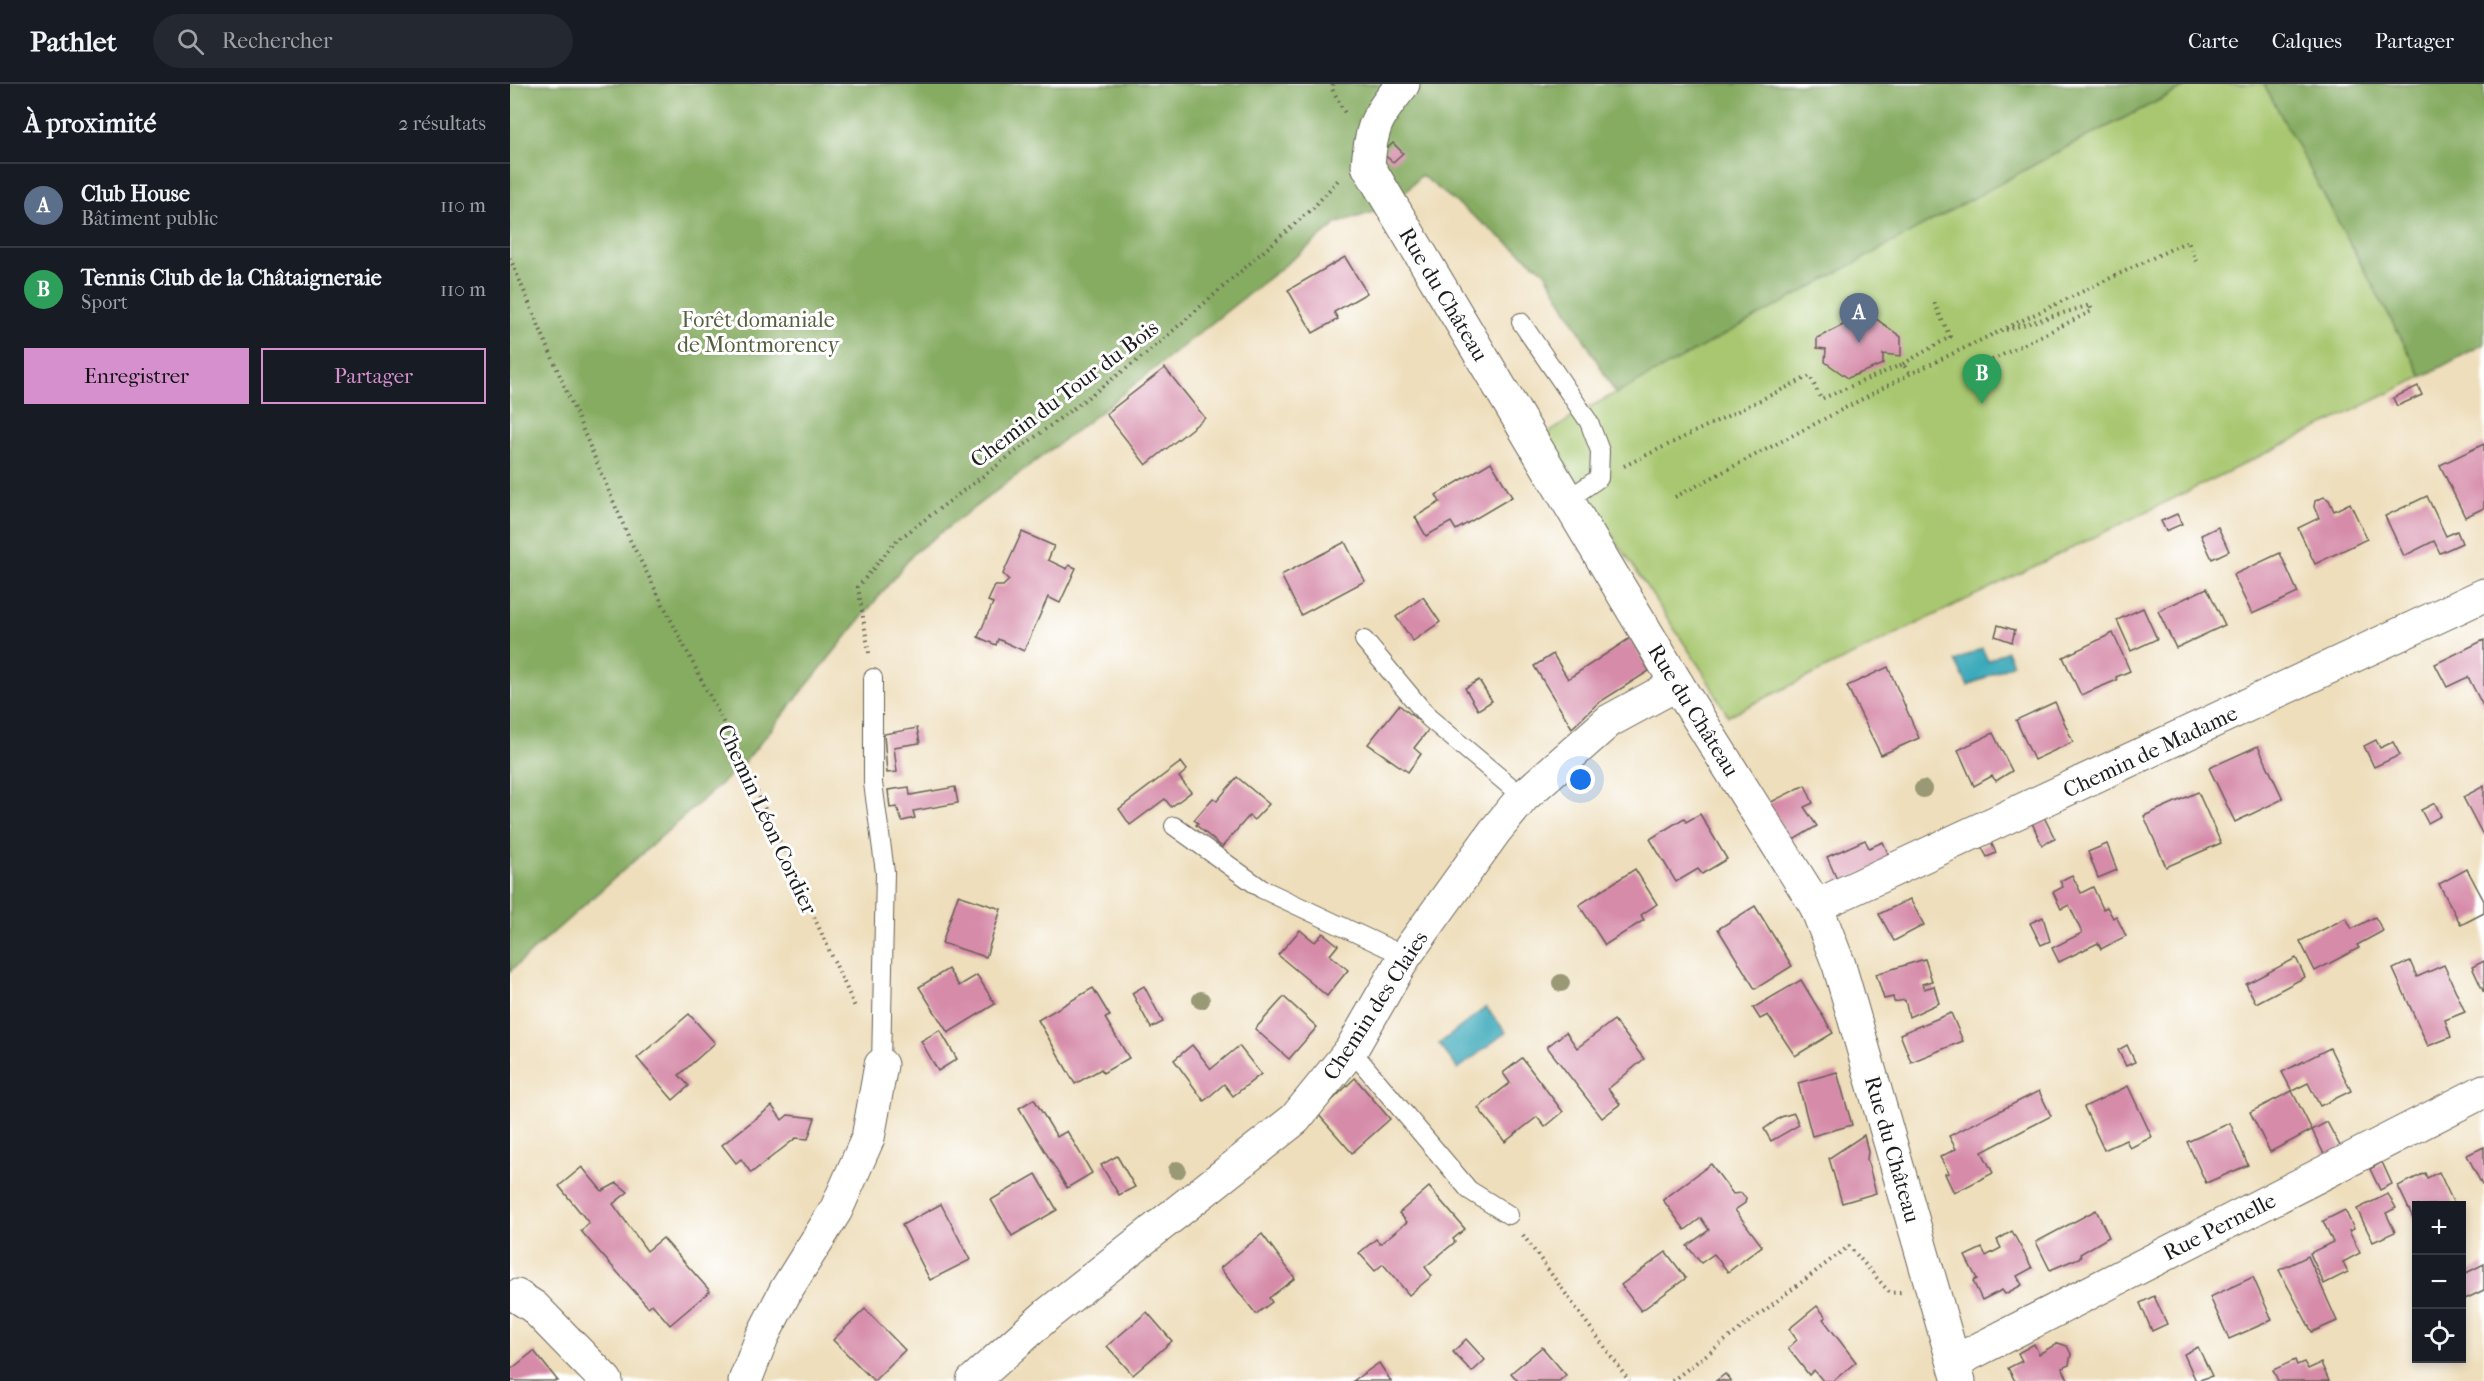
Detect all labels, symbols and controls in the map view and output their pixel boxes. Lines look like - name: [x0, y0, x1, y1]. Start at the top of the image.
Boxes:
- search box: [153, 14, 573, 68]
- text: Pathlet: [30, 25, 117, 58]
- icon: search: [174, 25, 207, 58]
- text: Rechercher: [222, 28, 332, 54]
- text: Carte: [2188, 29, 2239, 53]
- text: Calques: [2272, 29, 2342, 53]
- text: Partager: [2375, 29, 2454, 53]
- text: À proximité: [24, 108, 156, 139]
- text: 2 résultats: [398, 112, 486, 135]
- text: Club House: [81, 181, 190, 207]
- text: A: [37, 194, 50, 217]
- text: 110 m: [440, 194, 486, 217]
- text: Bâtiment public: [81, 207, 218, 230]
- street label: Rue du Château: [1393, 223, 1494, 367]
- text: Tennis Club de la Châtaigneraie: [81, 265, 382, 291]
- text: B: [37, 278, 50, 301]
- text: 110 m: [440, 278, 486, 301]
- text: Sport: [81, 291, 128, 314]
- pin: A: [1840, 294, 1878, 343]
- park label: Forêt domaniale de Montmorency: [677, 307, 840, 358]
- street label: Chemin du Tour du Bois: [966, 315, 1164, 473]
- button: Enregistrer: [24, 348, 249, 404]
- button: Partager: [261, 348, 486, 404]
- pin: B: [1962, 354, 2002, 404]
- street label: Rue du Château: [1642, 640, 1745, 782]
- street label: Chemin de Madame: [2059, 700, 2242, 804]
- street label: Chemin Léon Cordier: [712, 720, 823, 919]
- your location: [1566, 765, 1595, 794]
- street label: Chemin des Claies: [1318, 926, 1434, 1085]
- street label: Rue du Château: [1859, 1073, 1926, 1226]
- street label: Rue Pernelle: [2159, 1187, 2280, 1266]
- map controls: [2412, 1201, 2466, 1363]
- button: +: [2412, 1201, 2466, 1255]
- button: −: [2412, 1255, 2466, 1309]
- button: locate: [2412, 1309, 2466, 1363]

